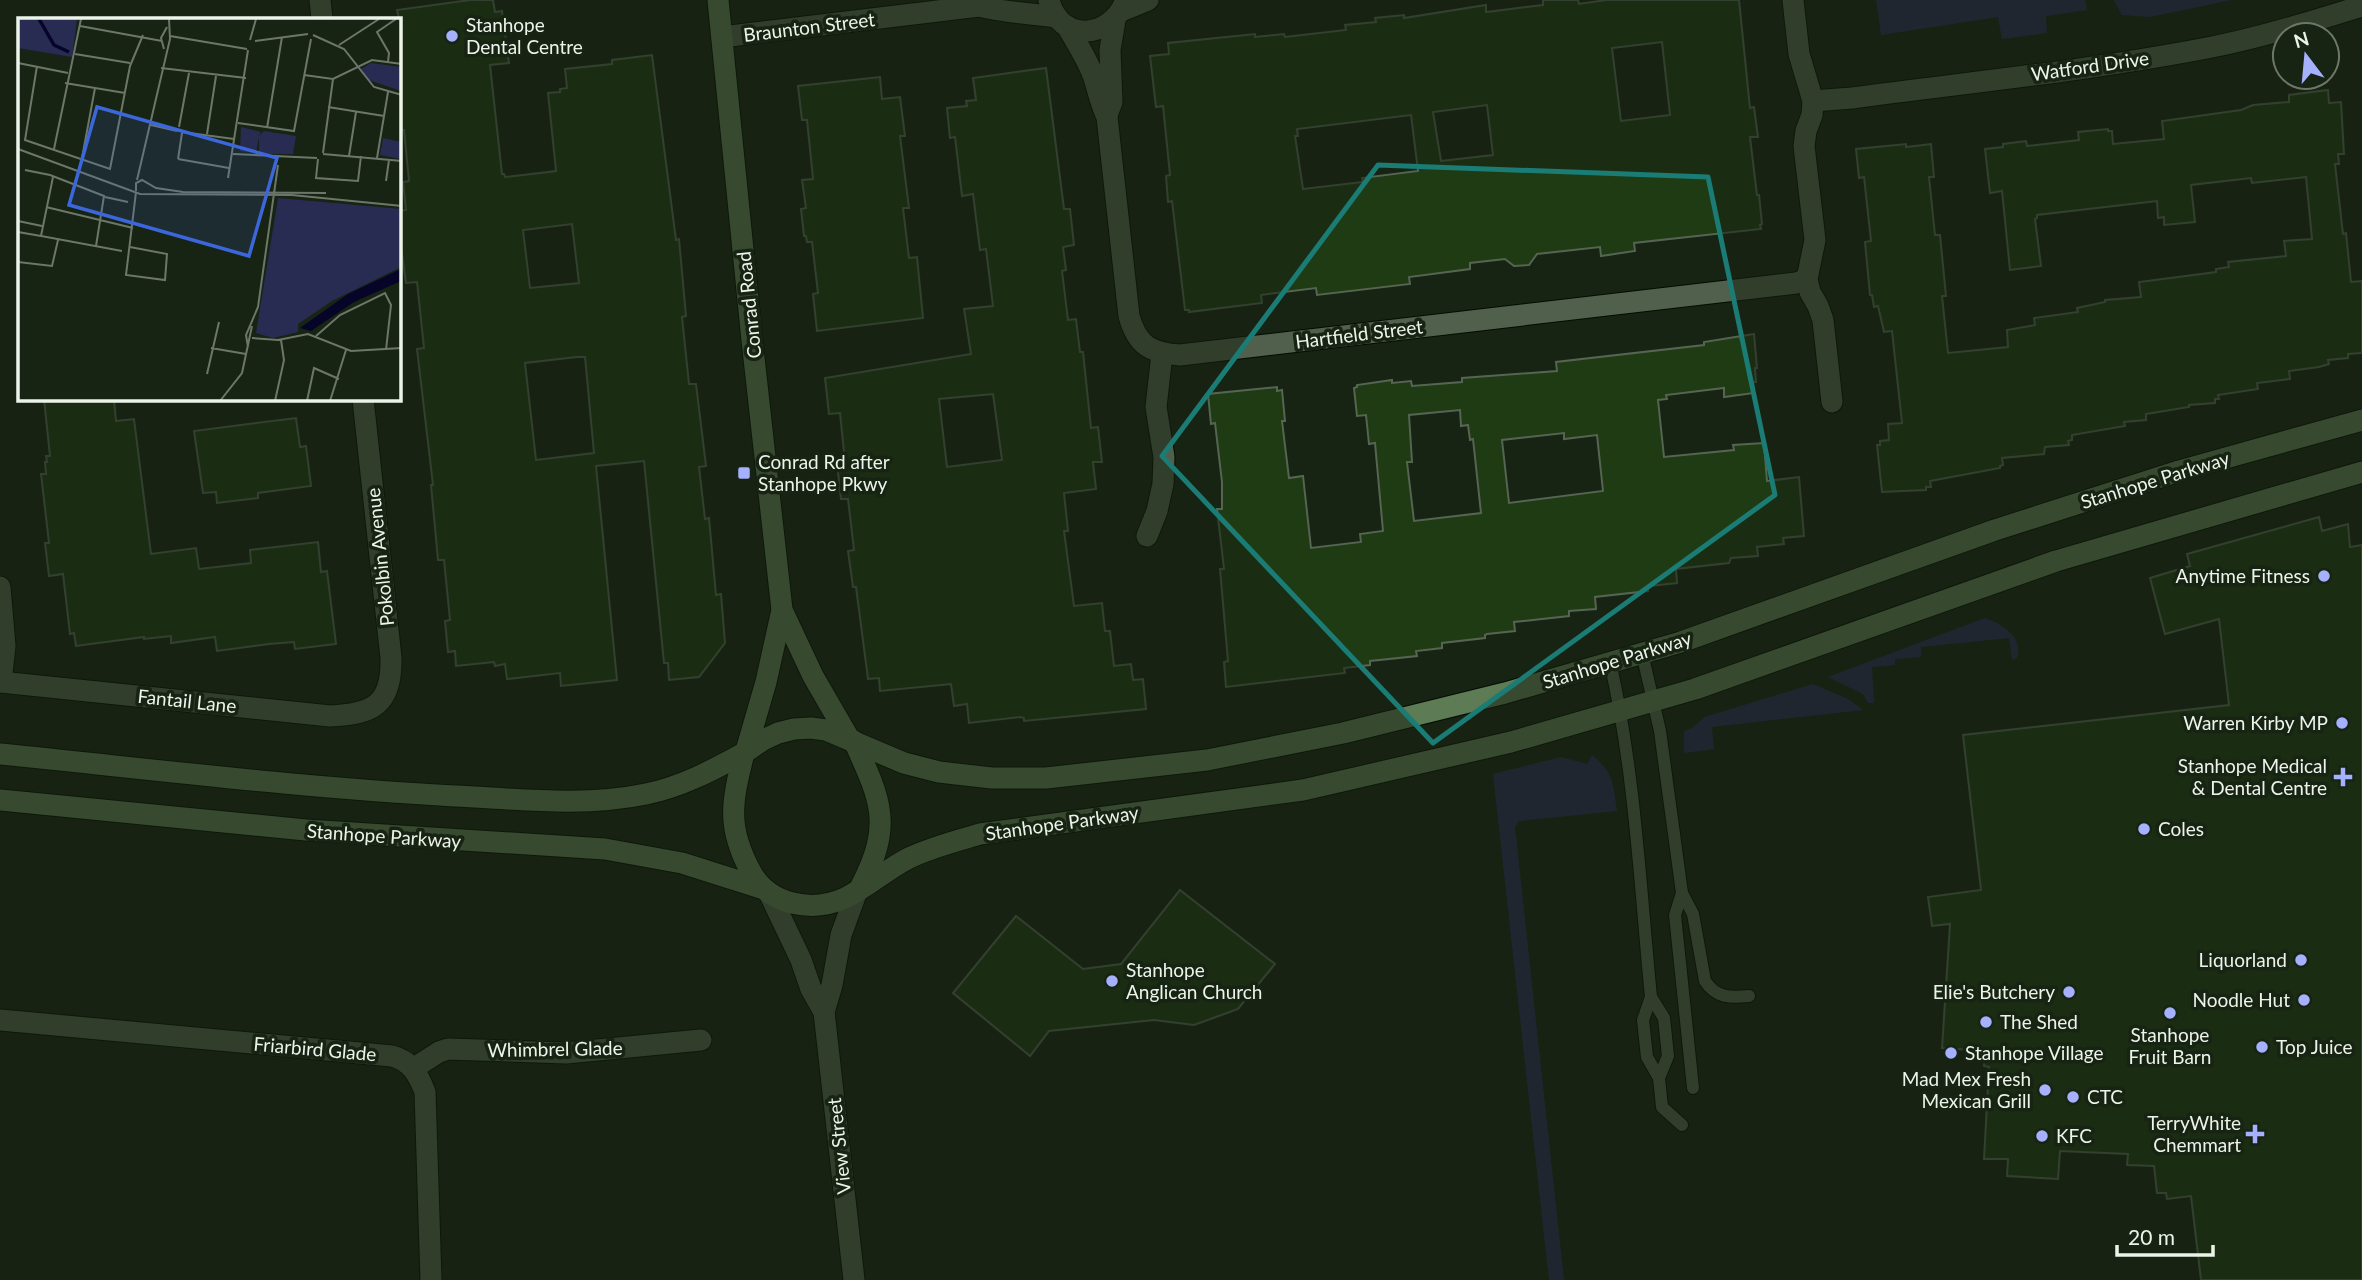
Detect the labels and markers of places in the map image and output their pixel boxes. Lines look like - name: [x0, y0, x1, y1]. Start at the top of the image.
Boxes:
- place label: Stanhope Dental Centre: [466, 13, 583, 58]
- marker: Stanhope Dental Centre: [444, 28, 460, 44]
- place label: Conrad Rd after Stanhope Pkwy: [758, 450, 890, 495]
- marker: Conrad Rd after Stanhope Pkwy: [736, 465, 752, 481]
- place label: Anytime Fitness: [2176, 564, 2310, 587]
- marker: Anytime Fitness: [2316, 568, 2332, 584]
- place label: Warren Kirby MP: [2183, 711, 2328, 734]
- marker: Warren Kirby MP: [2334, 715, 2350, 731]
- place label: Stanhope Medical & Dental Centre: [2178, 754, 2327, 799]
- marker: Stanhope Medical & Dental Centre: [2333, 767, 2353, 787]
- place label: Coles: [2158, 817, 2204, 840]
- marker: Coles: [2136, 821, 2152, 837]
- place label: Liquorland: [2199, 948, 2287, 971]
- marker: Liquorland: [2293, 952, 2309, 968]
- place label: Stanhope Anglican Church: [1126, 958, 1262, 1003]
- marker: Stanhope Anglican Church: [1104, 973, 1120, 989]
- place label: Elie's Butchery: [1933, 980, 2055, 1003]
- marker: Elie's Butchery: [2061, 984, 2077, 1000]
- place label: Noodle Hut: [2192, 988, 2290, 1011]
- marker: Noodle Hut: [2296, 992, 2312, 1008]
- marker: Stanhope Fruit Barn: [2162, 1005, 2178, 1021]
- place label: The Shed: [2000, 1010, 2078, 1033]
- marker: The Shed: [1978, 1014, 1994, 1030]
- place label: Stanhope Fruit Barn: [2129, 1023, 2211, 1068]
- place label: Top Juice: [2276, 1035, 2353, 1058]
- marker: Top Juice: [2254, 1039, 2270, 1055]
- place label: Stanhope Village: [1965, 1041, 2104, 1064]
- marker: Stanhope Village: [1943, 1045, 1959, 1061]
- place label: Mad Mex Fresh Mexican Grill: [1902, 1067, 2031, 1112]
- marker: Mad Mex Fresh Mexican Grill: [2037, 1082, 2053, 1098]
- place label: CTC: [2087, 1085, 2123, 1108]
- marker: CTC: [2065, 1089, 2081, 1105]
- place label: TerryWhite Chemmart: [2147, 1111, 2241, 1156]
- place label: KFC: [2056, 1124, 2092, 1147]
- marker: TerryWhite Chemmart: [2247, 1126, 2263, 1142]
- marker: KFC: [2034, 1128, 2050, 1144]

